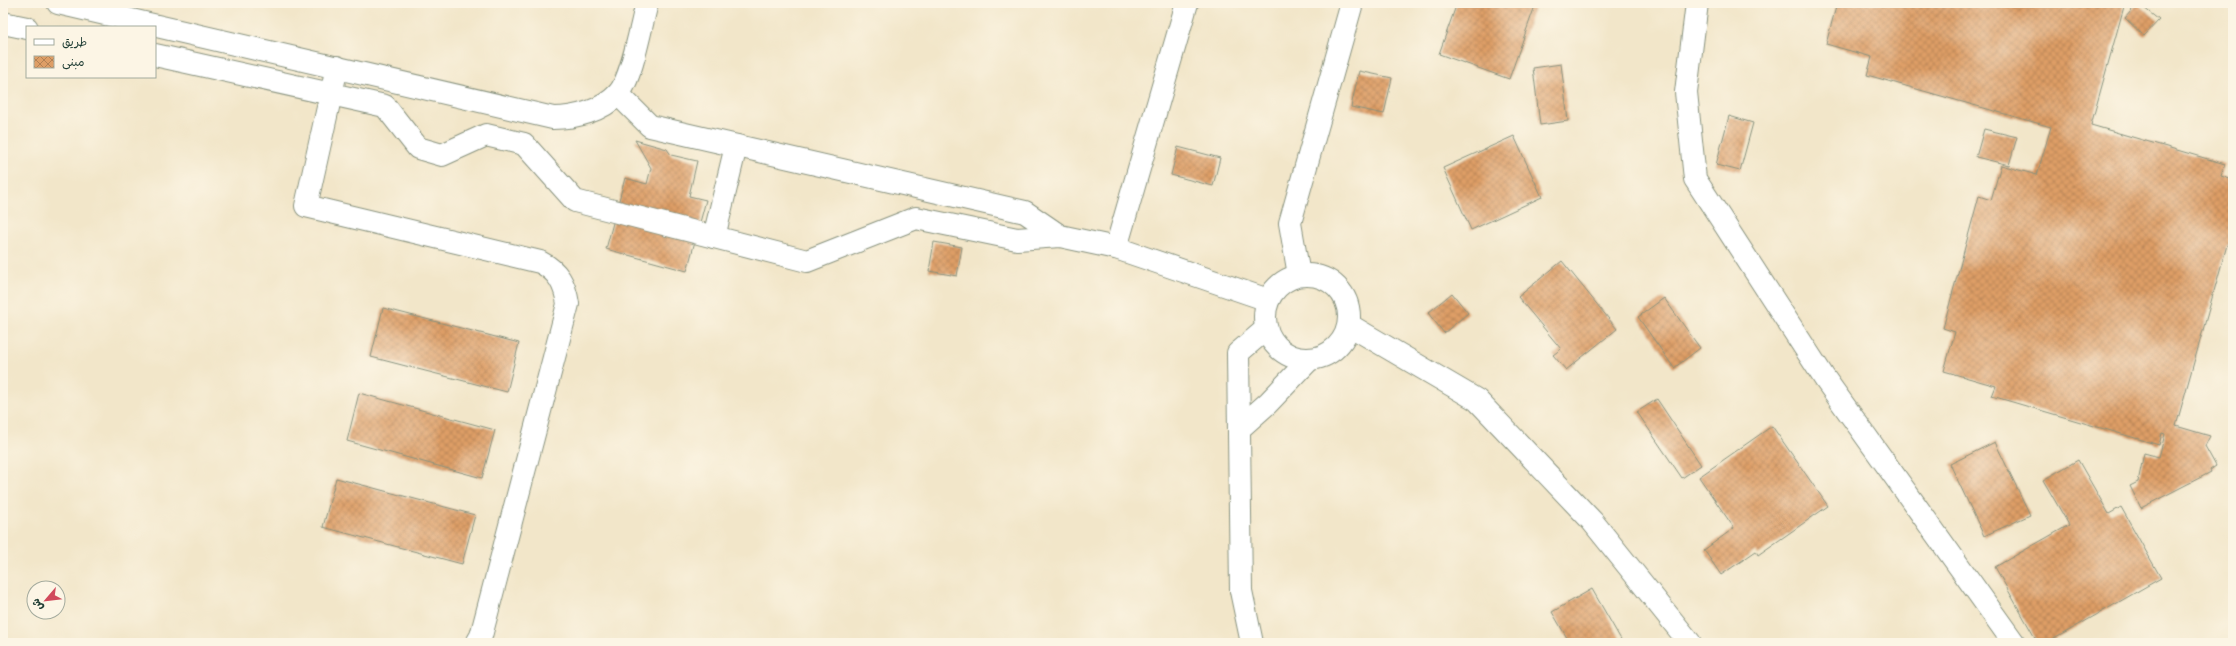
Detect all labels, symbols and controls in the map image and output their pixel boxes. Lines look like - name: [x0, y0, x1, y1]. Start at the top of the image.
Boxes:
- legend: [26, 26, 156, 78]
- text: طريق: [62, 35, 87, 49]
- text: مبنى: [62, 55, 85, 70]
- north arrow: [26, 580, 66, 620]
- text: ش: [29, 596, 46, 613]

